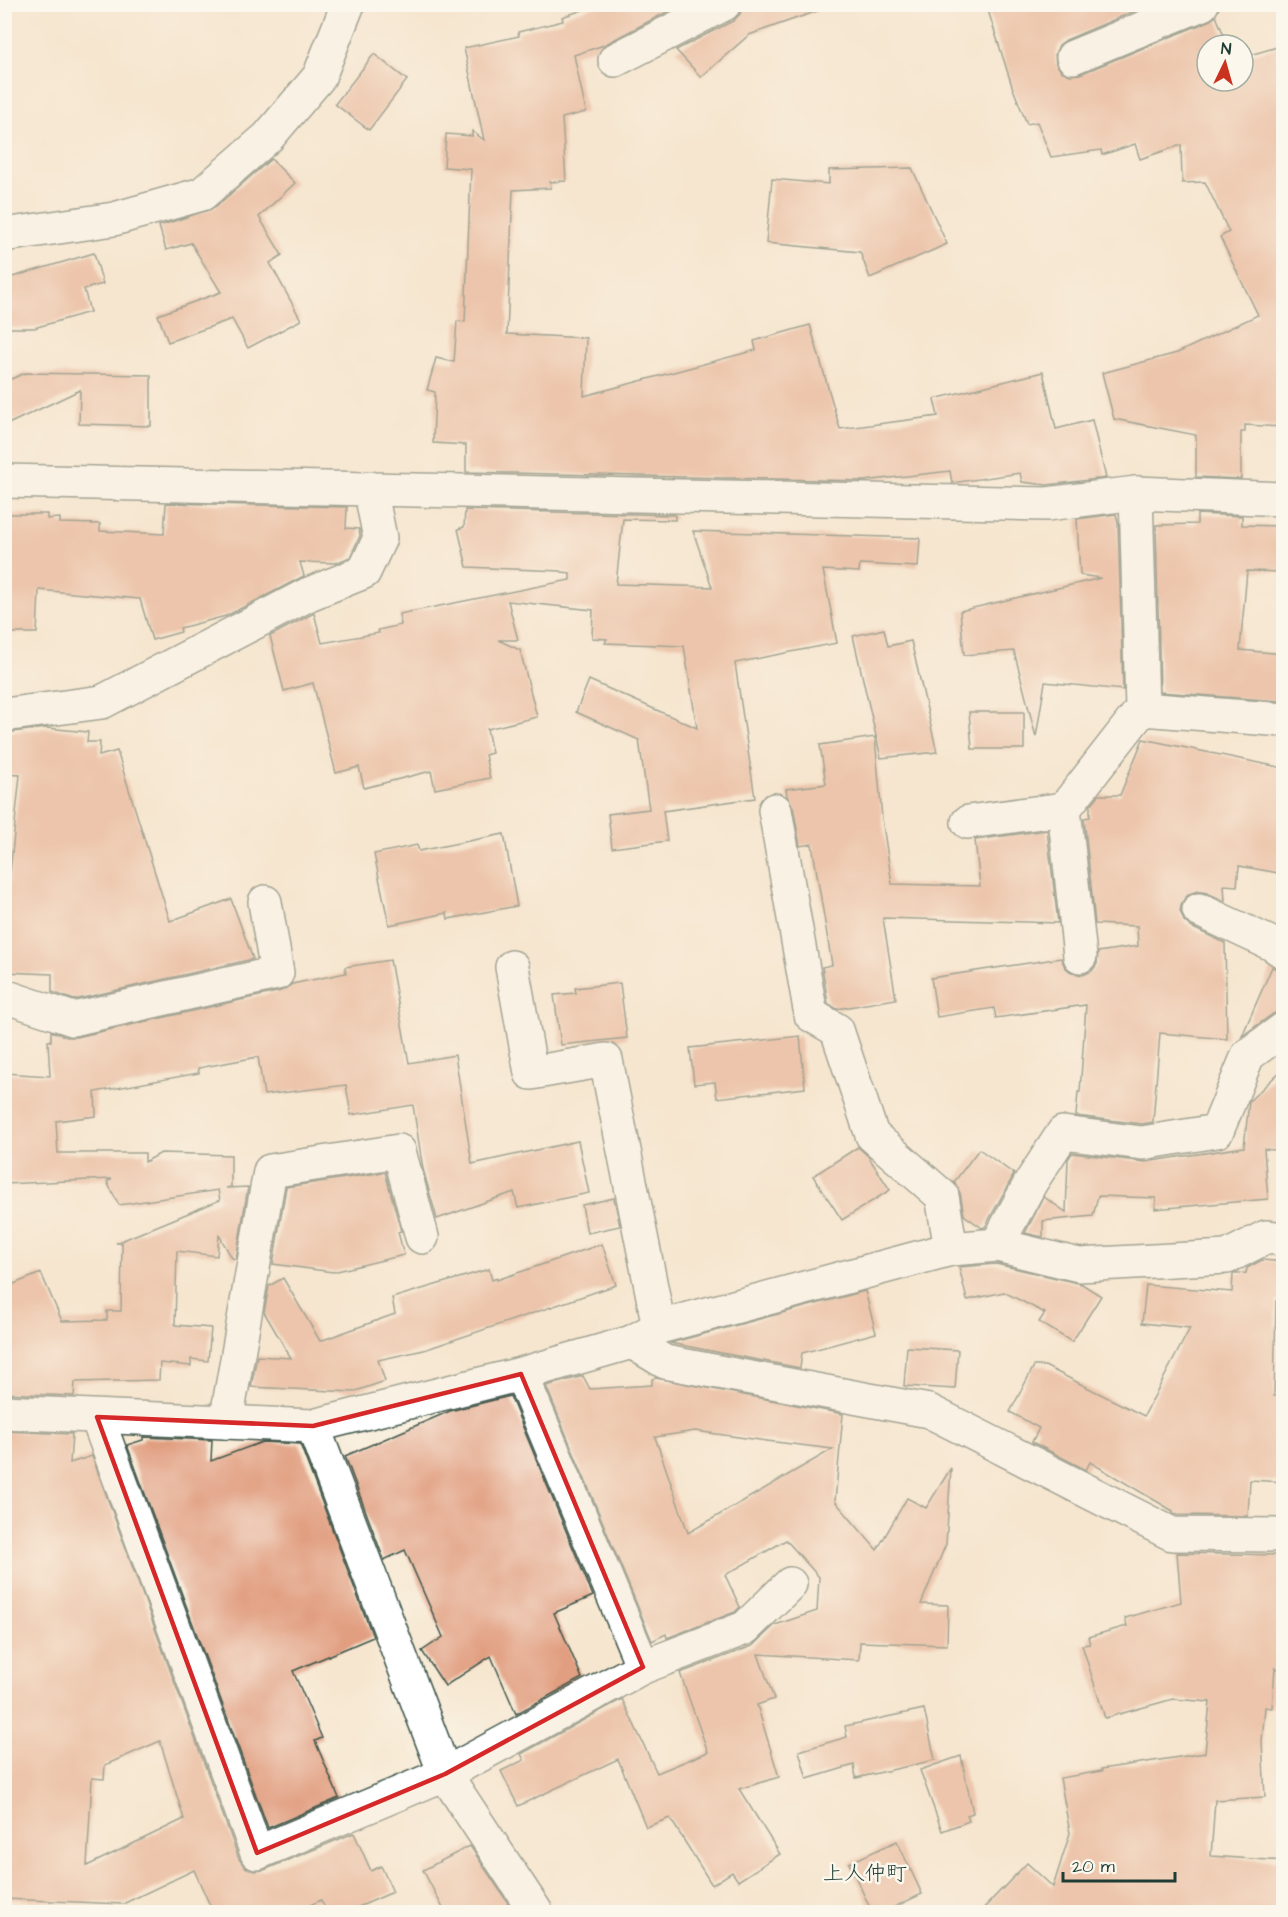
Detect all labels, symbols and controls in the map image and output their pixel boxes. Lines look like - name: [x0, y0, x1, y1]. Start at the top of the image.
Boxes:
- north arrow: [1195, 33, 1255, 93]
- text: N: [1220, 38, 1232, 60]
- scale bar: [1063, 1845, 1176, 1883]
- text: 20 m: [1072, 1854, 1115, 1879]
- district label: 上人仲町: [823, 1859, 907, 1888]

